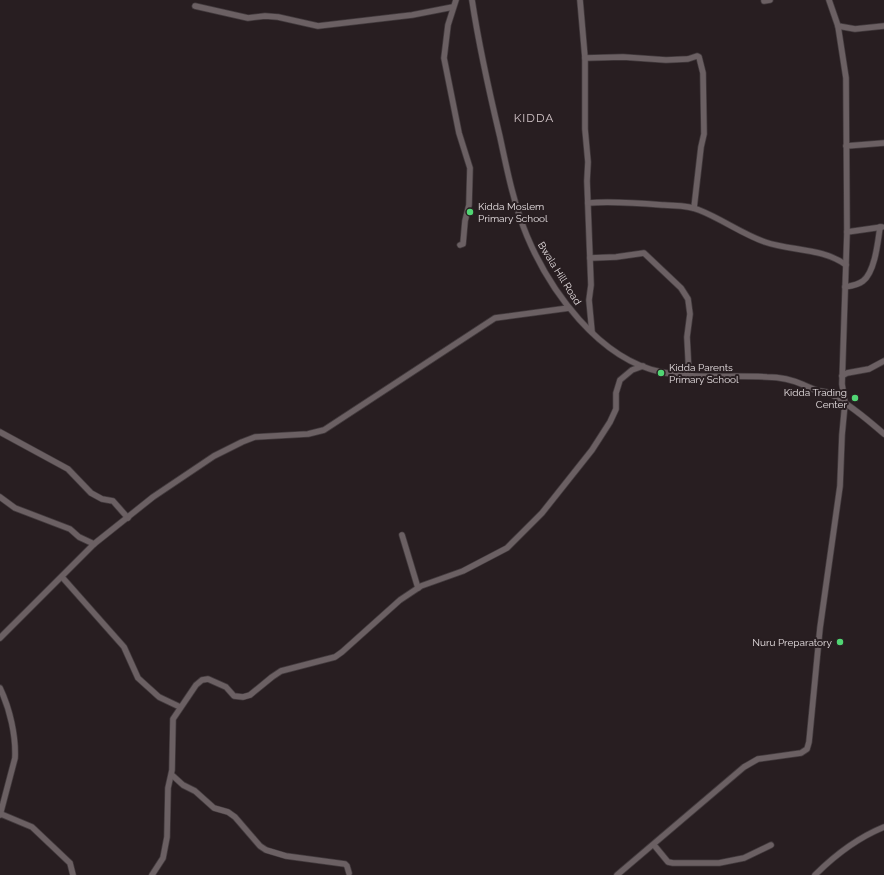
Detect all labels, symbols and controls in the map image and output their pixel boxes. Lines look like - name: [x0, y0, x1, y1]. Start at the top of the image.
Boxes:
- district label: KIDDA: [514, 111, 554, 125]
- place label: Kidda Moslem Primary School: [478, 201, 548, 224]
- marker: Kidda Moslem Primary School: [465, 207, 475, 217]
- street label: Bwala Hill Road: [536, 240, 583, 307]
- place label: Kidda Parents Primary School: [669, 362, 739, 385]
- marker: Kidda Parents Primary School: [656, 368, 666, 378]
- place label: Kidda Trading Center: [784, 387, 847, 410]
- marker: Kidda Trading Center: [850, 393, 860, 403]
- place label: Nuru Preparatory: [752, 637, 833, 648]
- marker: Nuru Preparatory: [835, 637, 845, 647]

